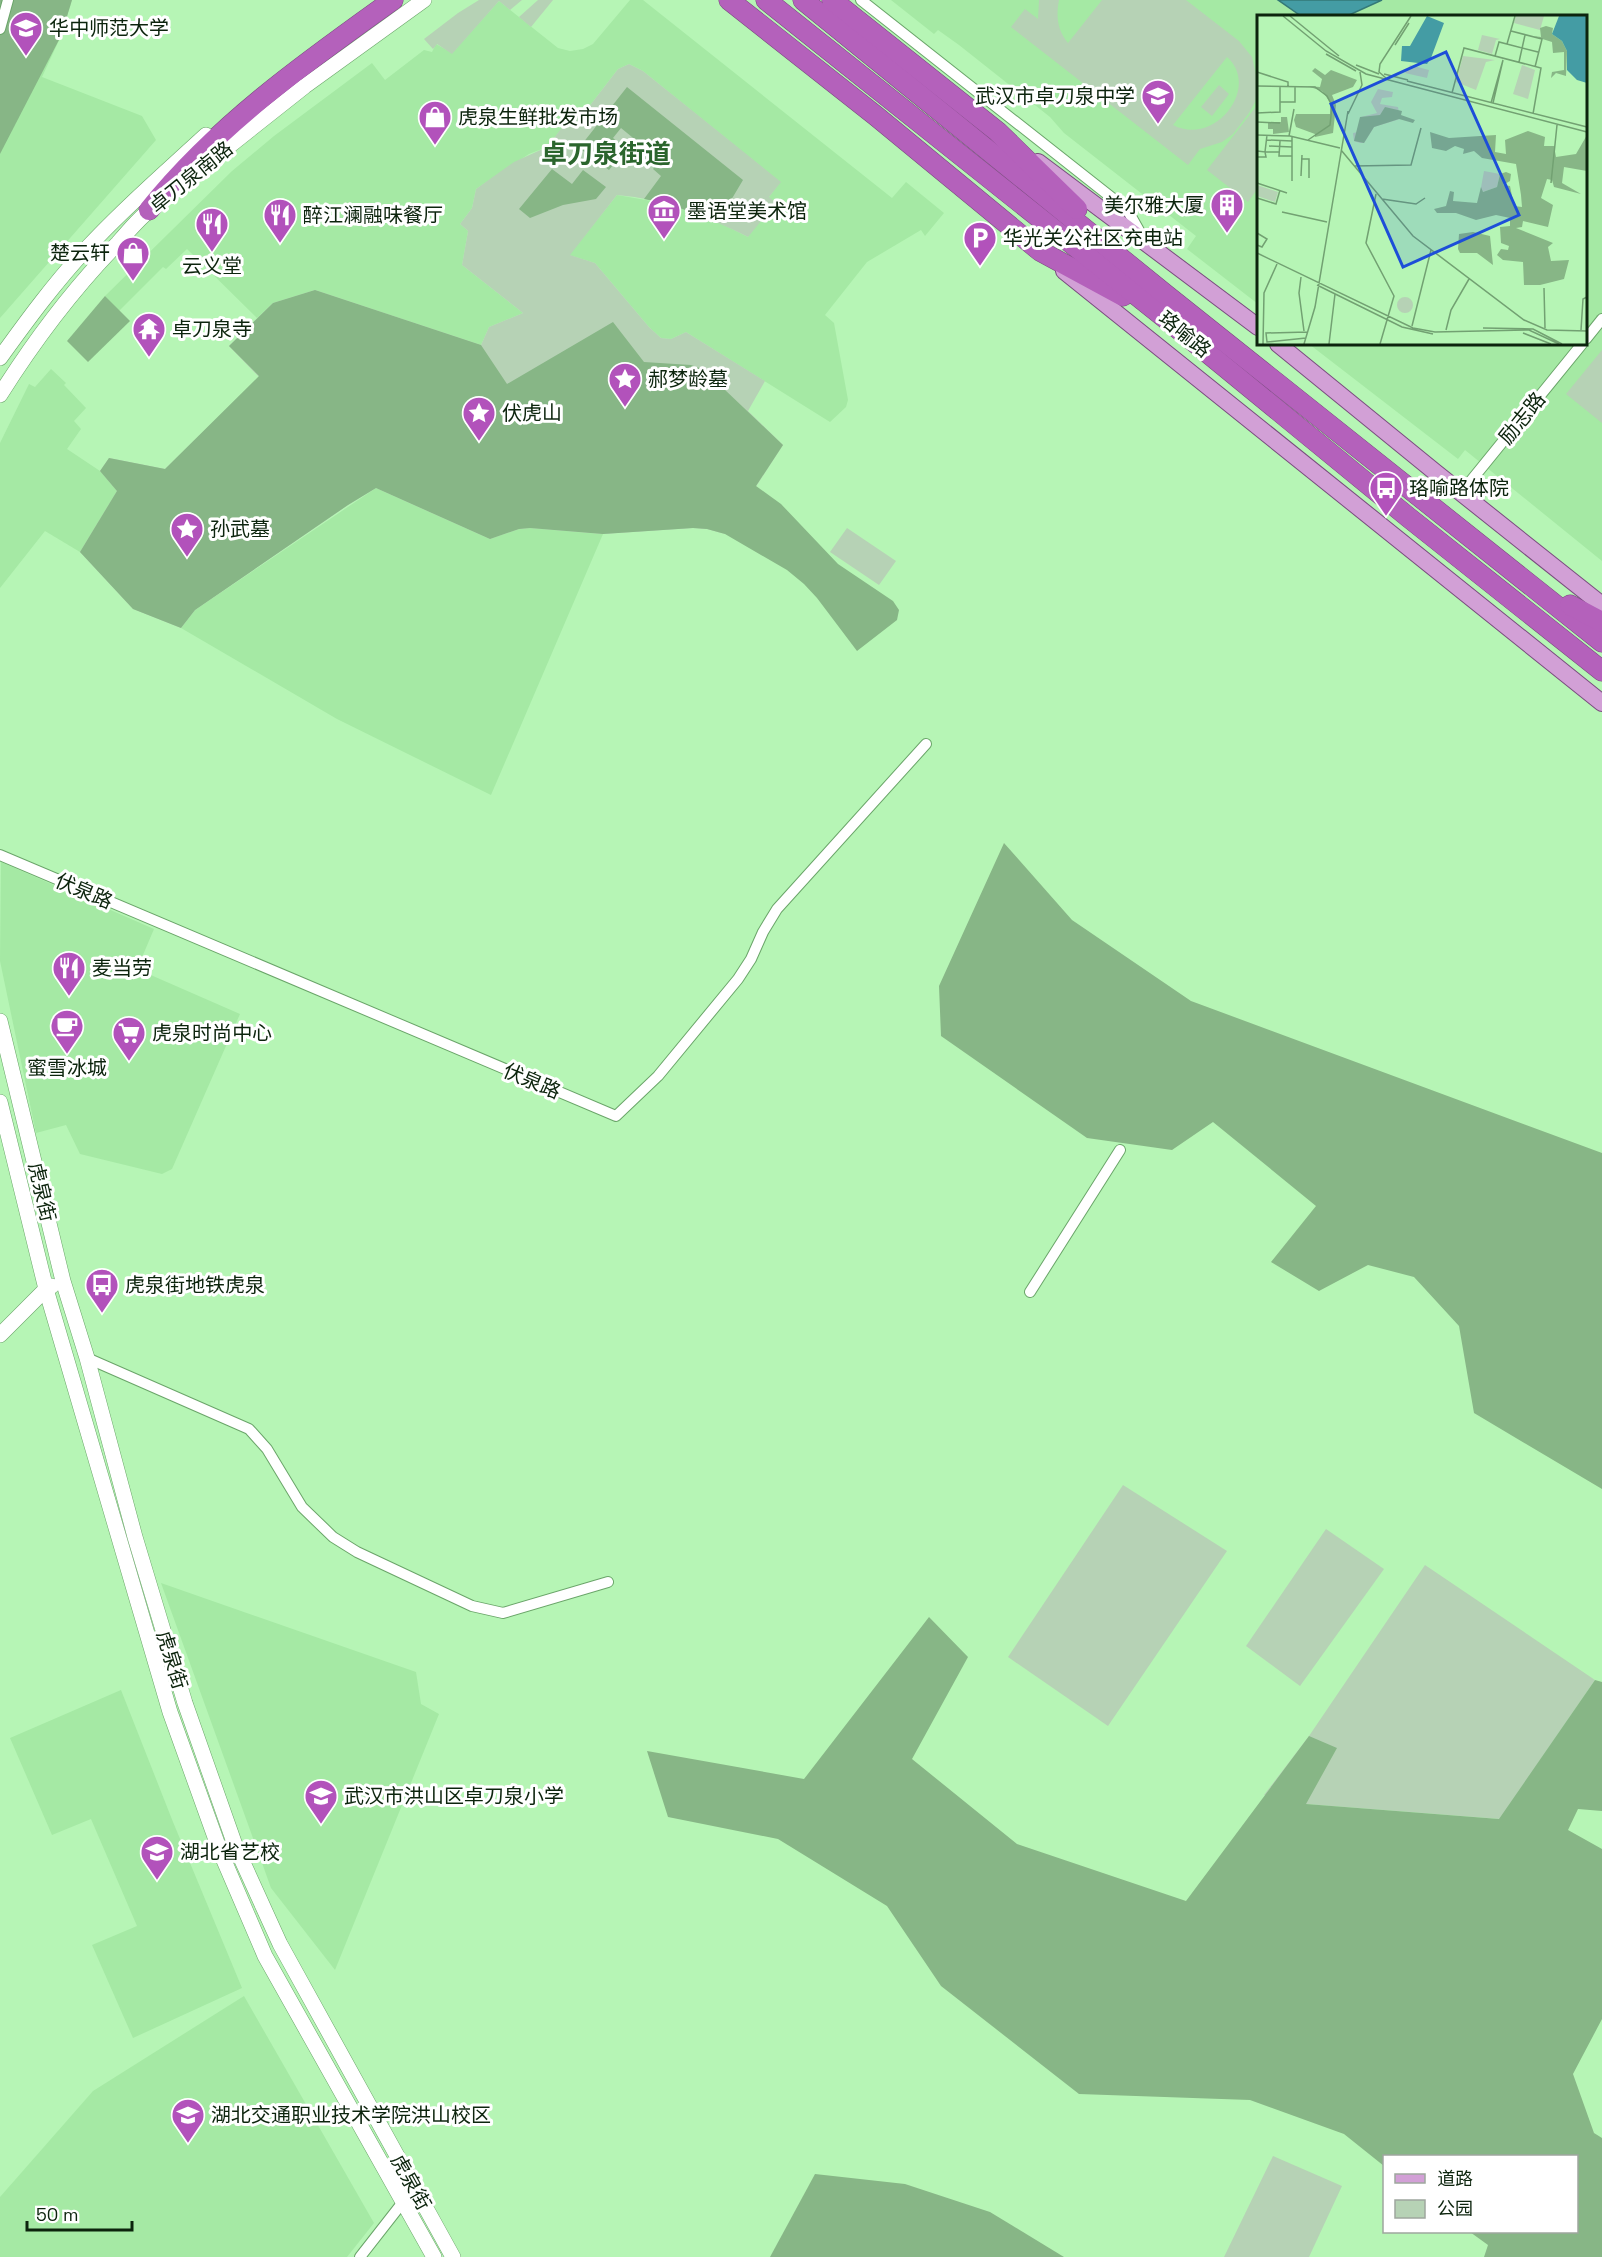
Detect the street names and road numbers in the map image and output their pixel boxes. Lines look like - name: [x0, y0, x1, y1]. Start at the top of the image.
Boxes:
- street label: 卓刀泉南路: [144, 135, 238, 219]
- street label: 珞喻路: [1154, 305, 1216, 363]
- street label: 励志路: [1493, 387, 1551, 449]
- street label: 伏泉路: [51, 867, 117, 915]
- street label: 伏泉路: [499, 1057, 565, 1105]
- street label: 虎泉街: [23, 1160, 61, 1224]
- street label: 虎泉街: [151, 1628, 193, 1692]
- street label: 虎泉街: [385, 2149, 437, 2215]

